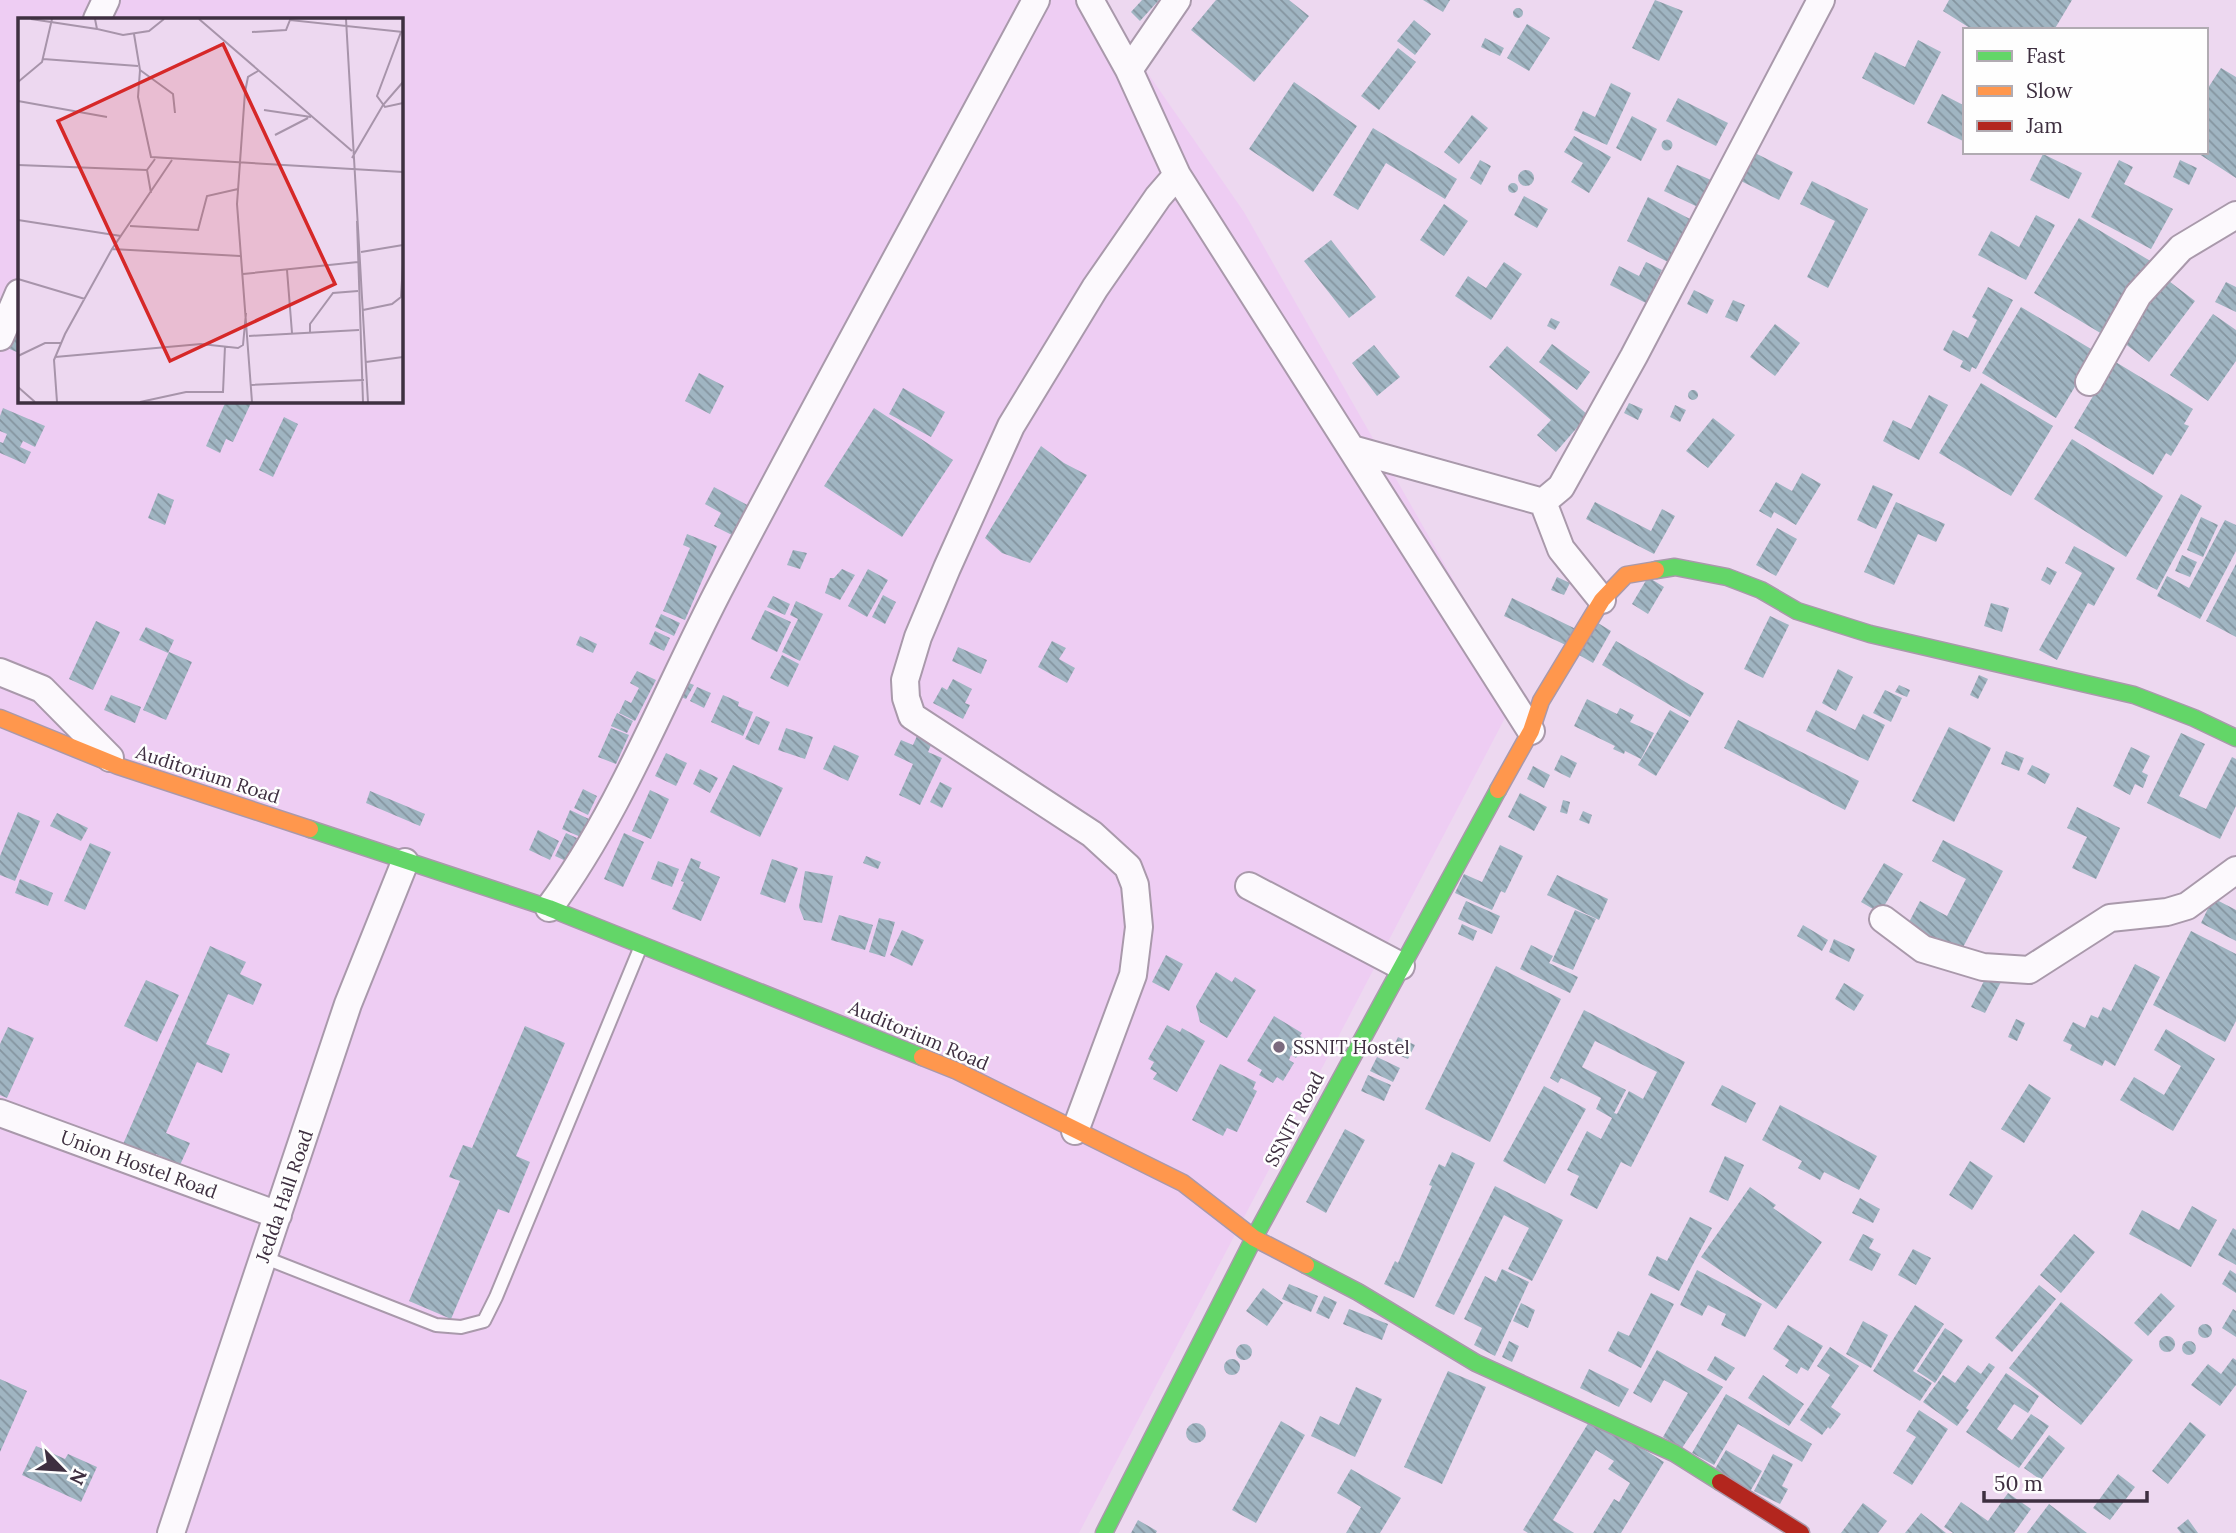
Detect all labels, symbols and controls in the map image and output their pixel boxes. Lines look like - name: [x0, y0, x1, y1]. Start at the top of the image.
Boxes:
- inset map: [18, 18, 402, 402]
- legend: [1963, 28, 2208, 154]
- text: Fast: [2026, 42, 2066, 69]
- text: Slow: [2026, 77, 2073, 104]
- text: Jam: [2025, 112, 2063, 139]
- street label: Auditorium Road: [132, 739, 283, 809]
- street label: Auditorium Road: [844, 994, 993, 1075]
- place label: SSNIT Hostel: [1293, 1035, 1410, 1059]
- marker: SSNIT Hostel: [1271, 1039, 1287, 1055]
- street label: SSNIT Road: [1259, 1068, 1329, 1170]
- street label: Union Hostel Road: [57, 1125, 221, 1203]
- street label: Jedda Hall Road: [250, 1127, 318, 1266]
- north arrow: [28, 1435, 98, 1505]
- scale bar: [1984, 1460, 2147, 1504]
- text: N: [64, 1465, 92, 1489]
- text: 50 m: [1994, 1470, 2043, 1497]

